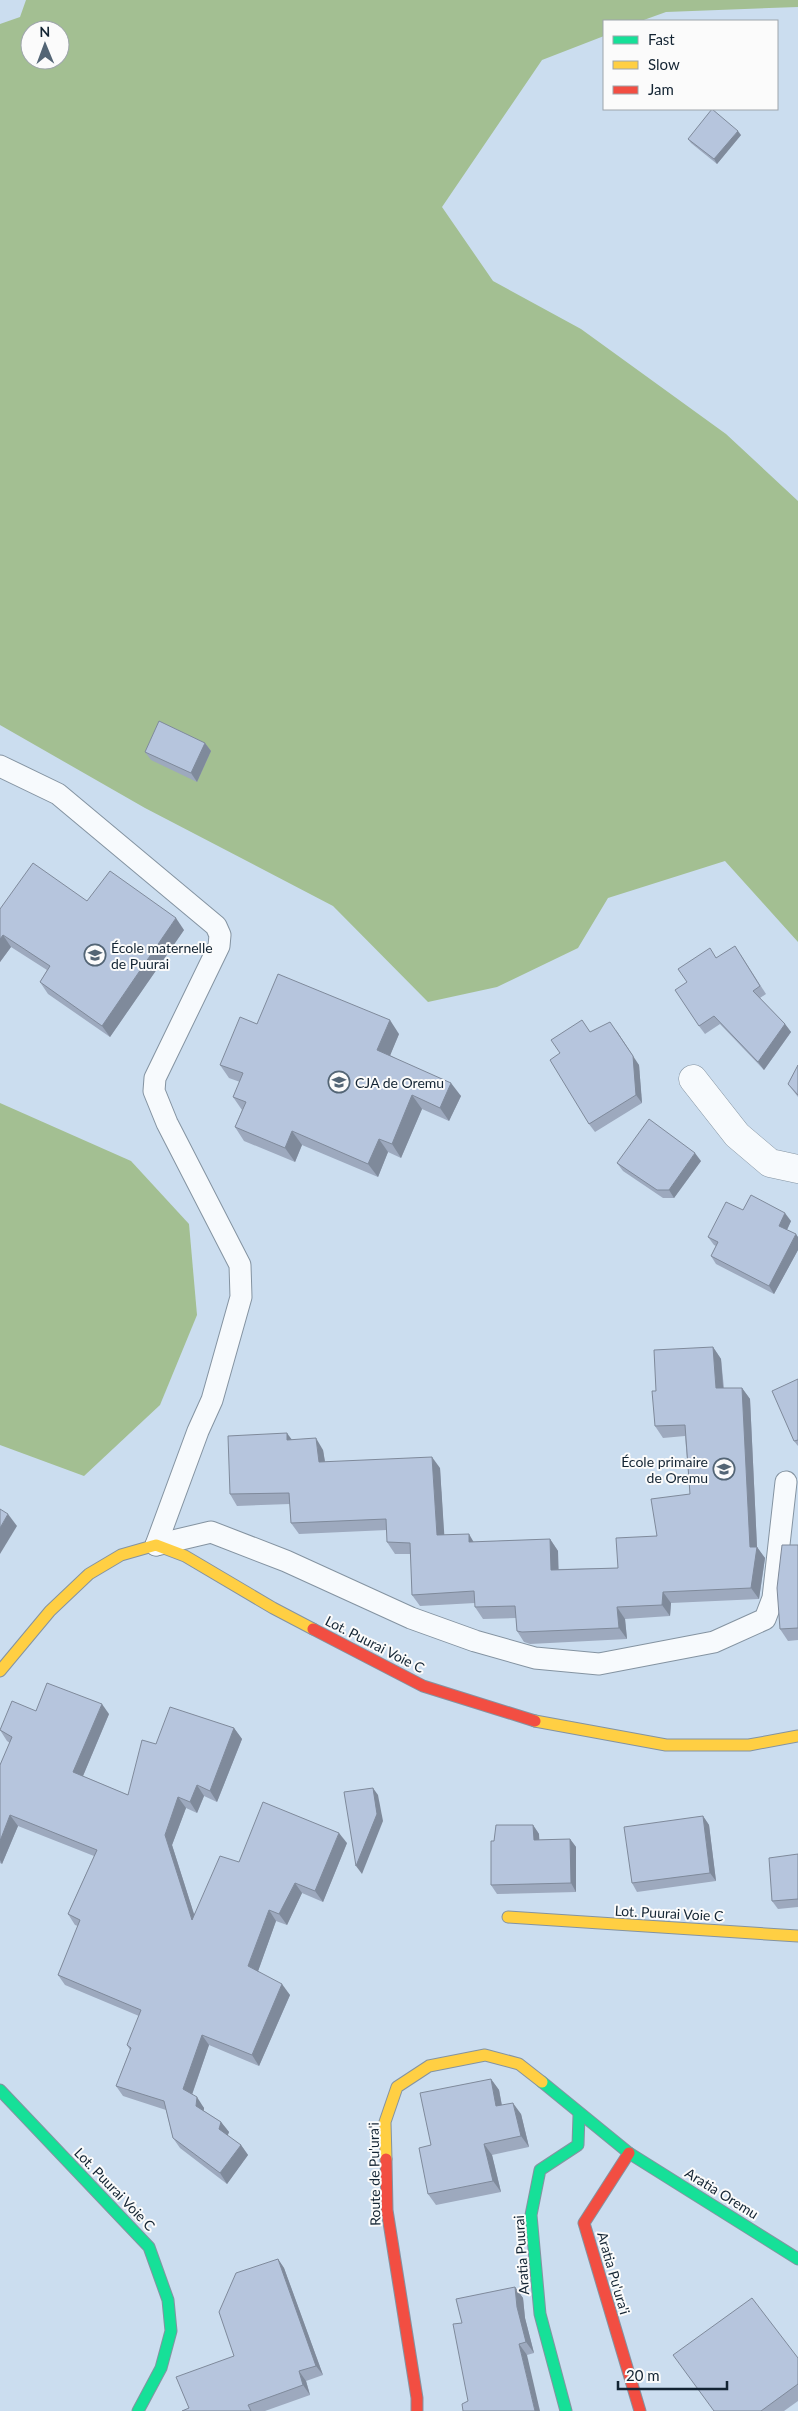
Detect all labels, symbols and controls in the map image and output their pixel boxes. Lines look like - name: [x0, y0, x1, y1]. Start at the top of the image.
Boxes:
- north arrow: [20, 20, 70, 70]
- legend: [603, 20, 778, 110]
- text: N: [39, 23, 50, 40]
- text: Fast: [648, 30, 675, 48]
- text: Slow: [648, 55, 680, 73]
- text: Jam: [648, 80, 674, 98]
- place label: École maternelle de Puurai: [111, 939, 213, 972]
- school or university icon: École maternelle de Puurai: [83, 943, 107, 967]
- school or university icon: CJA de Oremu: [327, 1070, 351, 1094]
- place label: CJA de Oremu: [355, 1074, 444, 1091]
- place label: École primaire de Oremu: [621, 1453, 708, 1486]
- school or university icon: École primaire de Oremu: [712, 1457, 736, 1481]
- street label: Lot. Puurai Voie C: [323, 1612, 428, 1677]
- street label: Lot. Puurai Voie C: [614, 1902, 724, 1924]
- street label: Route de Pu'ura'i: [365, 2122, 383, 2226]
- street label: Lot. Puurai Voie C: [71, 2144, 159, 2234]
- street label: Aratia Oremu: [682, 2164, 762, 2222]
- street label: Aratia Puurai: [510, 2215, 532, 2295]
- street label: Aratia Pu'ura'i: [594, 2230, 634, 2316]
- scale bar: [618, 2358, 727, 2390]
- text: 20 m: [626, 2366, 660, 2384]

